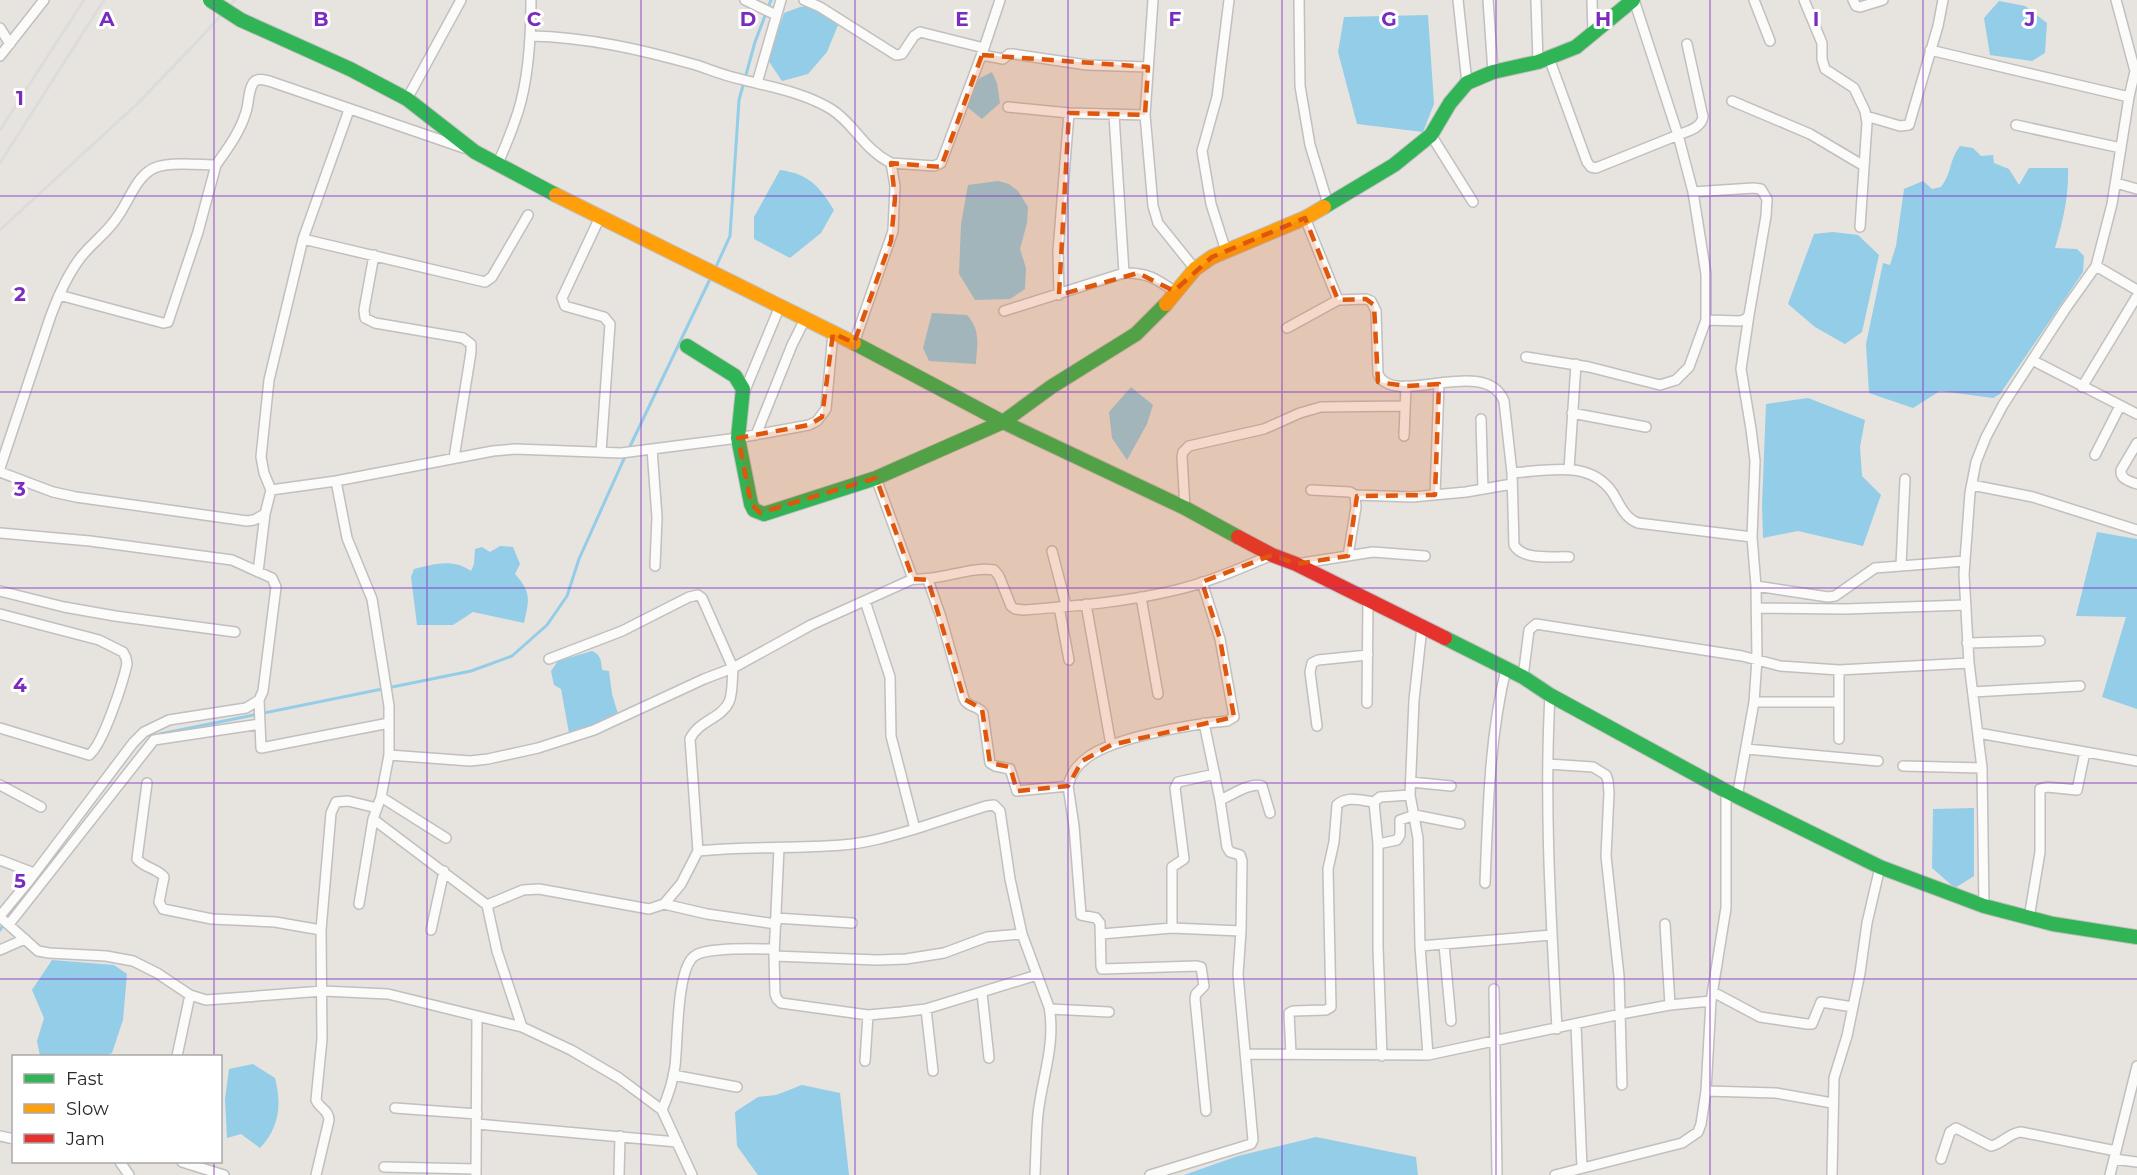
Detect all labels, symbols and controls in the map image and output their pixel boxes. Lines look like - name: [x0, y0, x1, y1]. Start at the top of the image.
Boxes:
- text: A: [98, 7, 115, 31]
- text: B: [313, 7, 329, 31]
- text: C: [527, 7, 542, 31]
- text: D: [740, 7, 756, 31]
- text: E: [955, 7, 969, 31]
- text: F: [1169, 7, 1182, 31]
- text: G: [1381, 7, 1397, 31]
- text: H: [1595, 7, 1611, 31]
- text: I: [1813, 7, 1819, 31]
- text: J: [2024, 7, 2035, 31]
- text: 1: [16, 86, 24, 110]
- text: 2: [14, 282, 26, 306]
- text: 3: [13, 477, 26, 501]
- text: 4: [13, 673, 27, 697]
- text: 5: [14, 869, 26, 893]
- legend: [12, 1055, 222, 1163]
- text: Fast: [66, 1068, 104, 1090]
- text: Slow: [66, 1098, 109, 1120]
- text: Jam: [65, 1128, 105, 1150]

